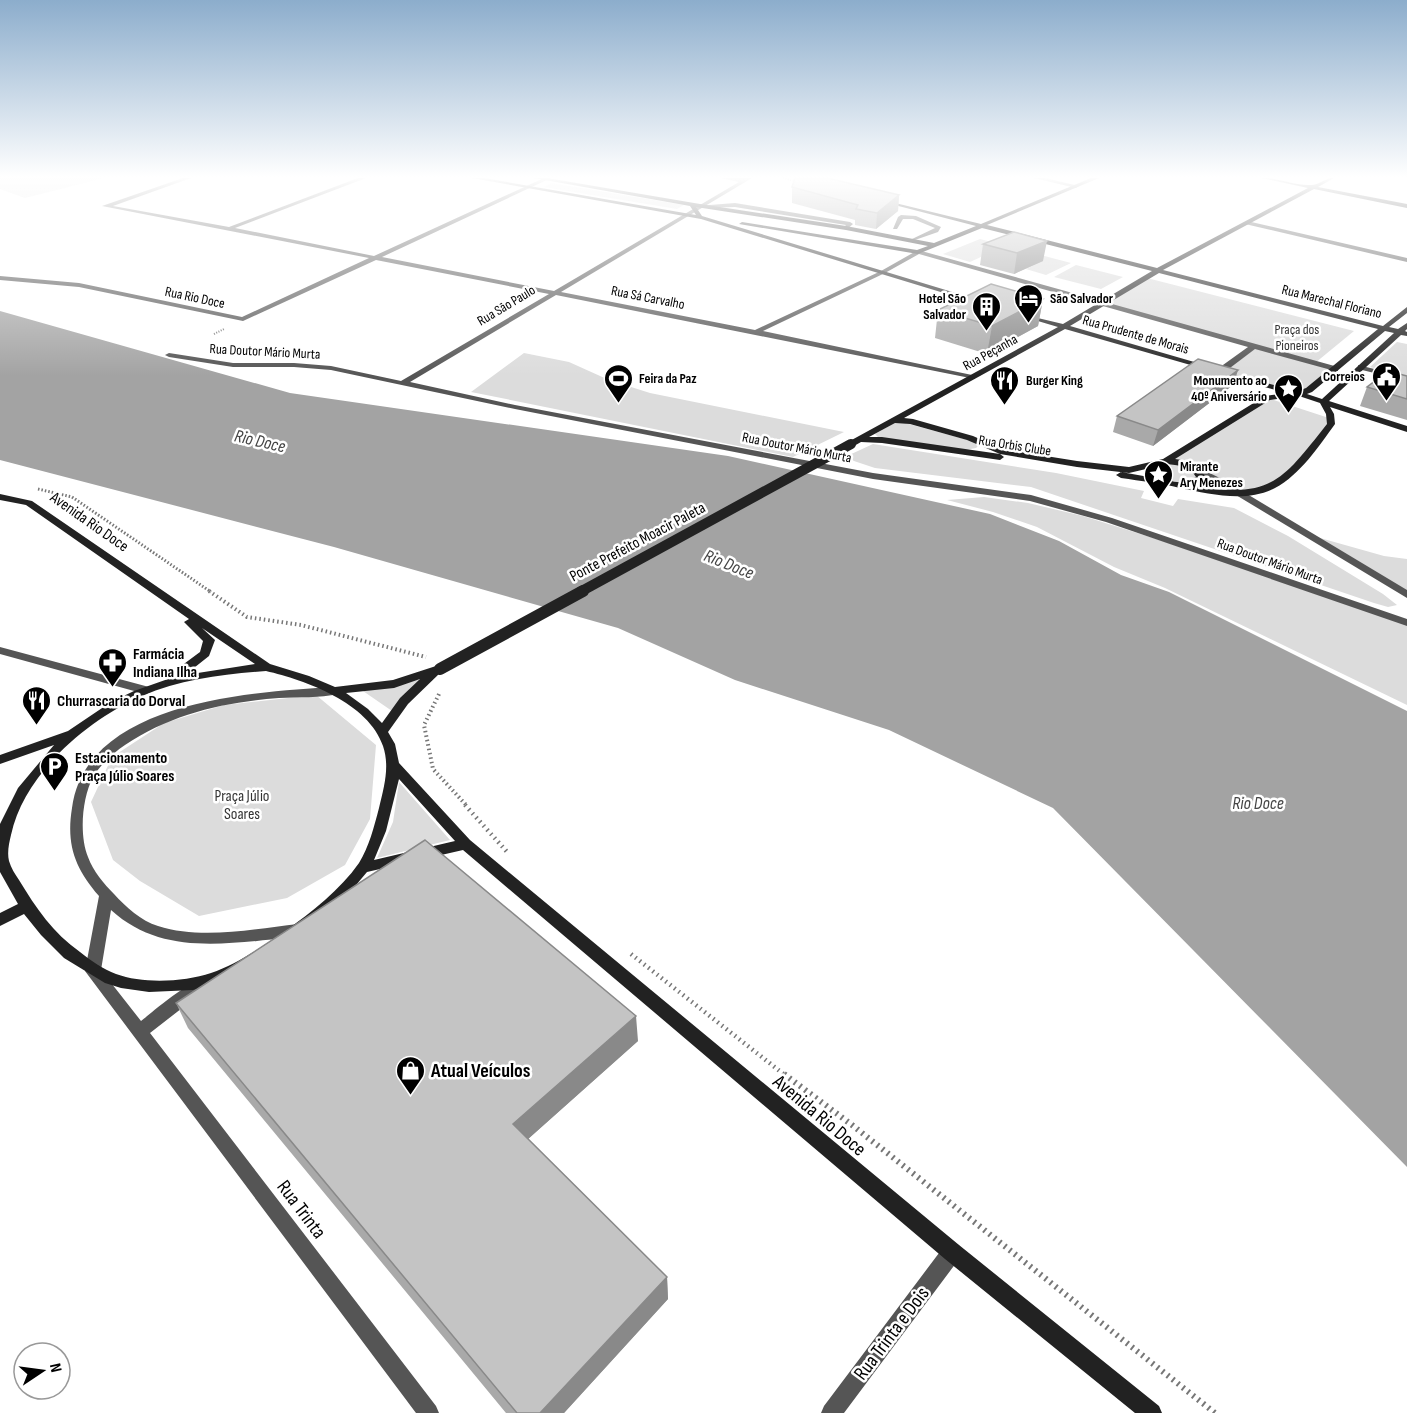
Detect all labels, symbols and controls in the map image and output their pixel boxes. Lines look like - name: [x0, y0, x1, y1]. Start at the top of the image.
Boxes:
- street label: Rua São Paulo: [474, 281, 539, 329]
- street label: Rua Marechal Floriano: [1280, 281, 1384, 322]
- street label: Rua Sá Carvalho: [610, 282, 686, 313]
- hotel icon: São Salvador: [1013, 282, 1045, 324]
- street label: Rua Rio Doce: [163, 283, 226, 312]
- place label: Hotel São Salvador: [919, 290, 967, 323]
- building icon: Hotel São Salvador: [971, 290, 1003, 332]
- place label: São Salvador: [1050, 290, 1114, 307]
- street label: Rua Prudente de Morais: [1081, 311, 1191, 358]
- park label: Praça dos Pioneiros: [1275, 321, 1319, 354]
- street label: Rua Peçanha: [960, 331, 1020, 374]
- street label: Rua Doutor Mário Murta: [209, 340, 321, 363]
- public building icon: Correios: [1370, 360, 1402, 402]
- sports icon: Feira da Paz: [602, 362, 634, 404]
- restaurant icon: Burger King: [989, 364, 1021, 406]
- place label: Correios: [1323, 368, 1365, 385]
- place label: Feira da Paz: [639, 370, 697, 387]
- place label: Burger King: [1026, 372, 1083, 389]
- place label: Monumento ao 40º Aniversário: [1191, 372, 1267, 405]
- place icon: Monumento ao 40º Aniversário: [1272, 372, 1304, 414]
- water label: Rio Doce: [232, 425, 287, 458]
- street label: Rua Doutor Mário Murta: [741, 429, 853, 466]
- street label: Rua Orbis Clube: [977, 431, 1052, 460]
- place icon: Mirante Ary Menezes: [1143, 458, 1175, 500]
- place label: Mirante Ary Menezes: [1179, 458, 1243, 491]
- street label: Avenida Rio Doce: [46, 488, 132, 556]
- street label: Ponte Prefeito Moacir Paleta: [567, 498, 709, 586]
- street label: Rua Doutor Mário Murta: [1215, 534, 1325, 588]
- water label: Rio Doce: [701, 545, 757, 584]
- place label: Farmácia Indiana Ilha: [133, 645, 197, 682]
- pharmacy icon: Farmácia Indiana Ilha: [96, 646, 128, 688]
- restaurant icon: Churrascaria do Dorval: [20, 684, 52, 726]
- place label: Churrascaria do Dorval: [57, 692, 185, 711]
- place label: Estacionamento Praça Júlio Soares: [75, 749, 174, 786]
- parking icon: Estacionamento Praça Júlio Soares: [38, 750, 70, 792]
- park label: Praça Júlio Soares: [214, 787, 270, 824]
- water label: Rio Doce: [1232, 793, 1284, 814]
- shop icon: Atual Veículos: [394, 1054, 426, 1096]
- place label: Atual Veículos: [430, 1059, 531, 1083]
- street label: Avenida Rio Doce: [767, 1069, 871, 1162]
- street label: Rua Trinta: [271, 1176, 331, 1244]
- street label: Rua Trinta e Dois: [849, 1282, 935, 1385]
- north arrow: [12, 1341, 72, 1401]
- text: N: [45, 1362, 65, 1374]

